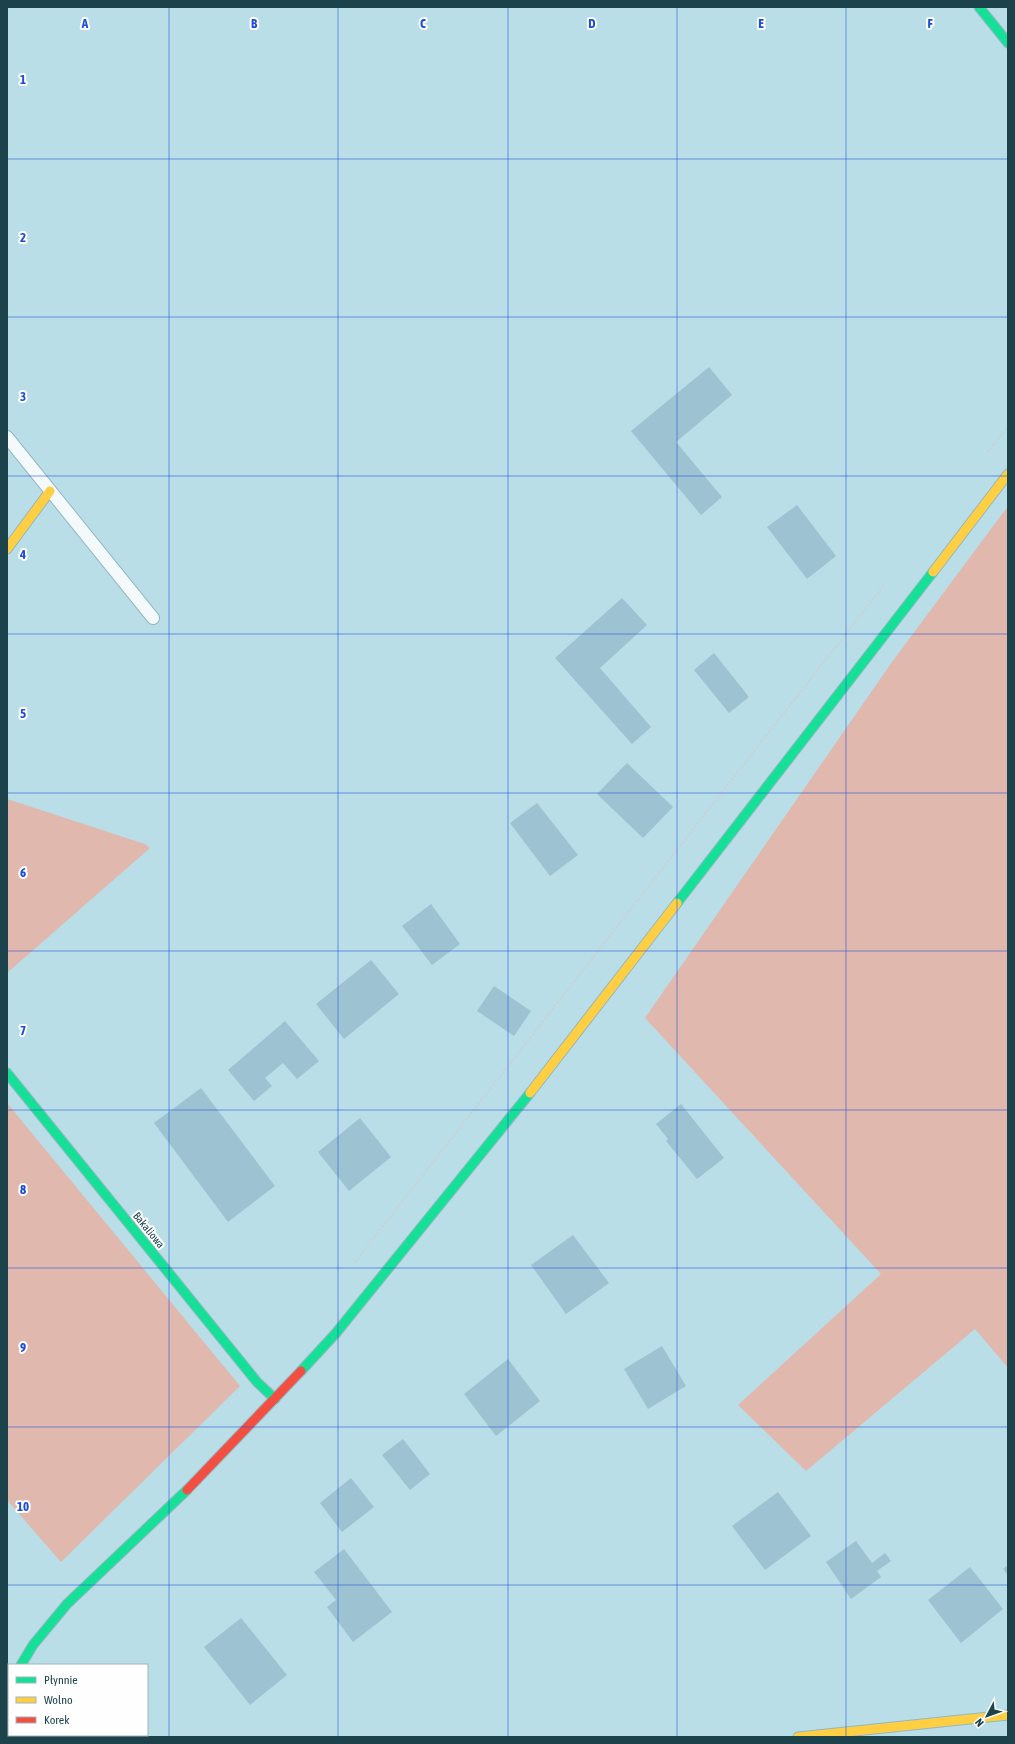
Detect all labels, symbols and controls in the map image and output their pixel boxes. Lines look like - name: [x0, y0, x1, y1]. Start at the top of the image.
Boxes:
- text: A: [81, 16, 89, 31]
- text: B: [251, 16, 258, 31]
- text: C: [420, 16, 426, 31]
- text: D: [588, 16, 596, 31]
- text: E: [758, 16, 764, 31]
- text: F: [927, 16, 933, 31]
- text: 1: [20, 72, 26, 87]
- text: 2: [20, 230, 26, 245]
- text: 3: [20, 389, 26, 404]
- text: 4: [19, 547, 26, 562]
- text: 5: [20, 706, 26, 721]
- text: 6: [20, 865, 26, 880]
- text: 7: [20, 1023, 26, 1038]
- text: 8: [20, 1182, 26, 1197]
- street label: Bakaliowa: [131, 1210, 167, 1250]
- text: 9: [20, 1340, 26, 1355]
- text: 10: [17, 1499, 29, 1514]
- legend: [8, 1664, 148, 1736]
- text: Płynnie: [44, 1673, 78, 1687]
- text: Wolno: [44, 1693, 73, 1707]
- north arrow: [967, 1696, 1007, 1736]
- text: Korek: [44, 1713, 70, 1727]
- text: N: [973, 1716, 986, 1729]

